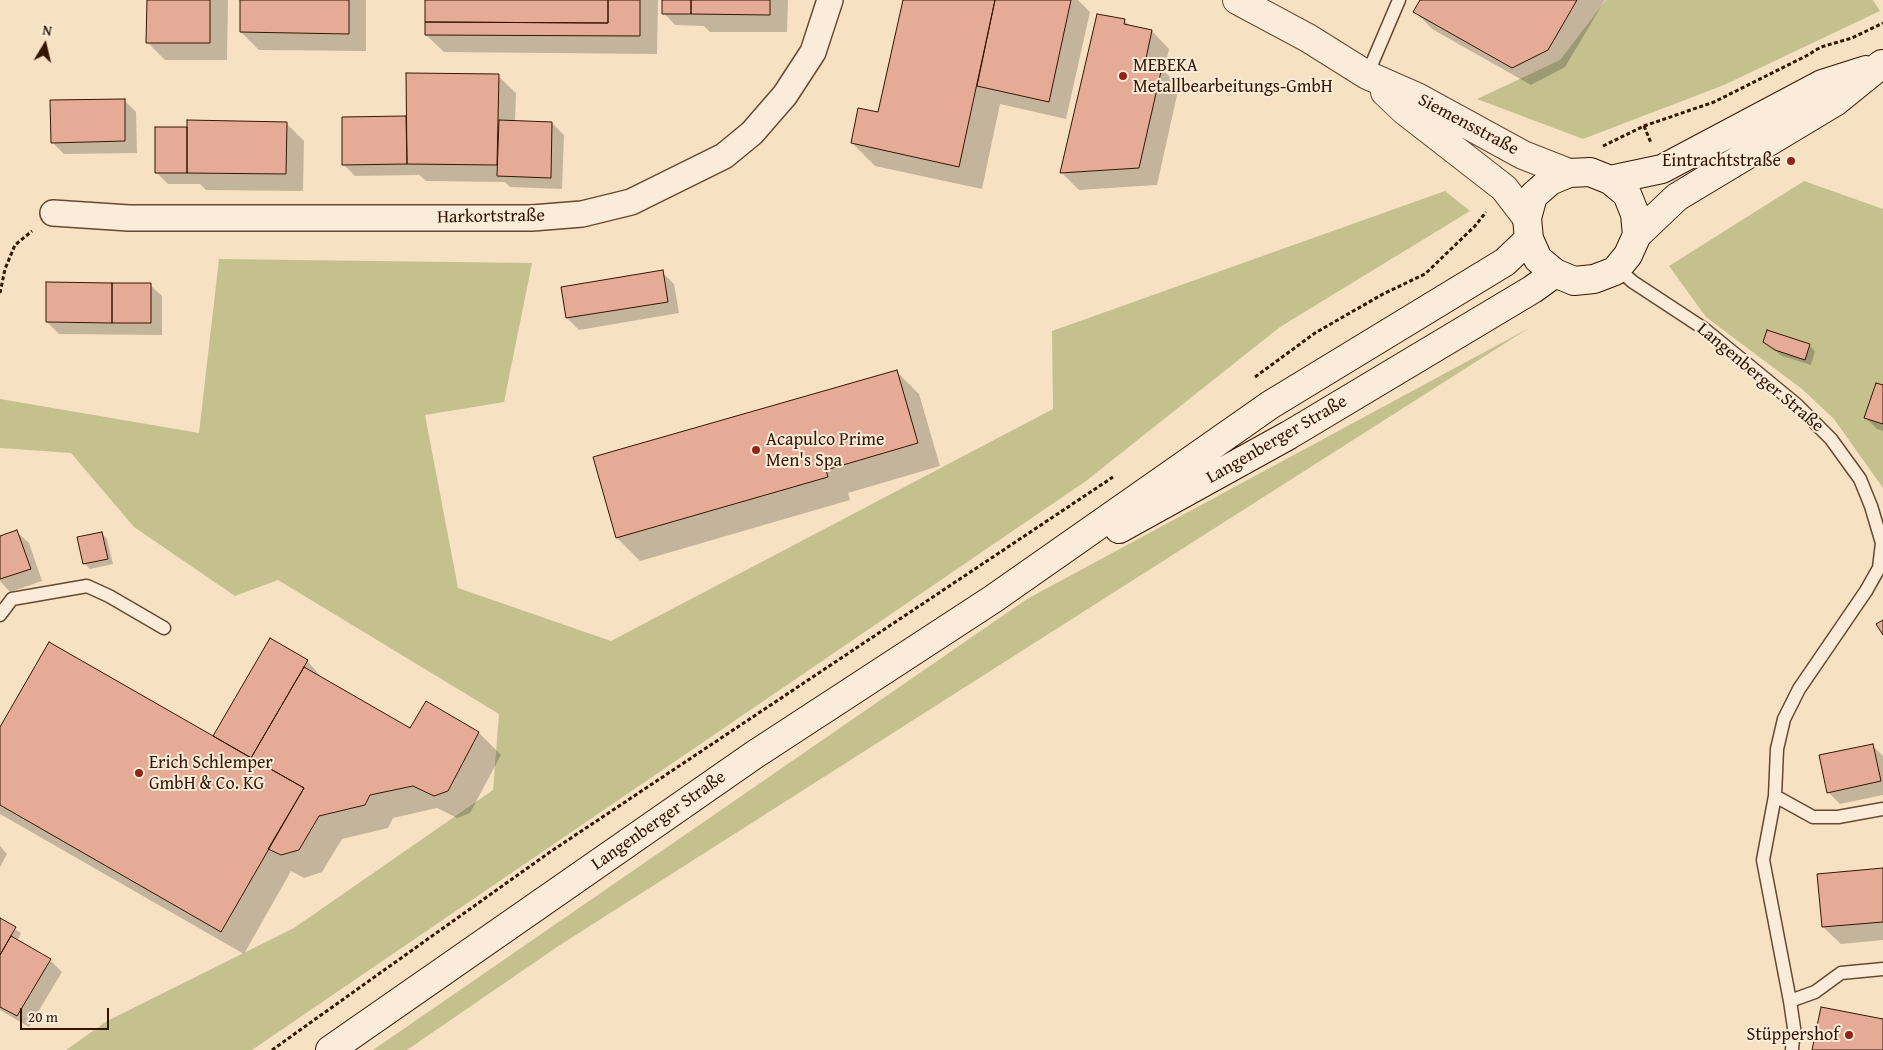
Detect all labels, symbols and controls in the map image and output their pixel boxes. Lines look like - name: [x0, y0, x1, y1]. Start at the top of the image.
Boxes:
- north arrow: [20, 20, 70, 70]
- text: N: [41, 20, 54, 41]
- place label: MEBEKA Metallbearbeitungs-GmbH: [1133, 55, 1333, 98]
- marker: MEBEKA Metallbearbeitungs-GmbH: [1117, 70, 1129, 82]
- street label: Siemensstraße: [1414, 89, 1522, 161]
- place label: Eintrachtstraße: [1662, 150, 1781, 172]
- marker: Eintrachtstraße: [1785, 155, 1797, 167]
- street label: Harkortstraße: [437, 205, 545, 229]
- street label: Langenberger Straße: [1692, 319, 1828, 437]
- street label: Langenberger Straße: [1203, 391, 1351, 489]
- place label: Acapulco Prime Men's Spa: [766, 429, 884, 472]
- marker: Acapulco Prime Men's Spa: [750, 444, 762, 456]
- place label: Erich Schlemper GmbH & Co. KG: [149, 752, 273, 794]
- marker: Erich Schlemper GmbH & Co. KG: [133, 767, 145, 779]
- street label: Langenberger Straße: [588, 767, 730, 875]
- scale bar: [22, 998, 111, 1030]
- text: 20 m: [28, 1006, 58, 1027]
- place label: Stüppershof: [1747, 1024, 1839, 1046]
- marker: Stüppershof: [1843, 1029, 1855, 1041]

